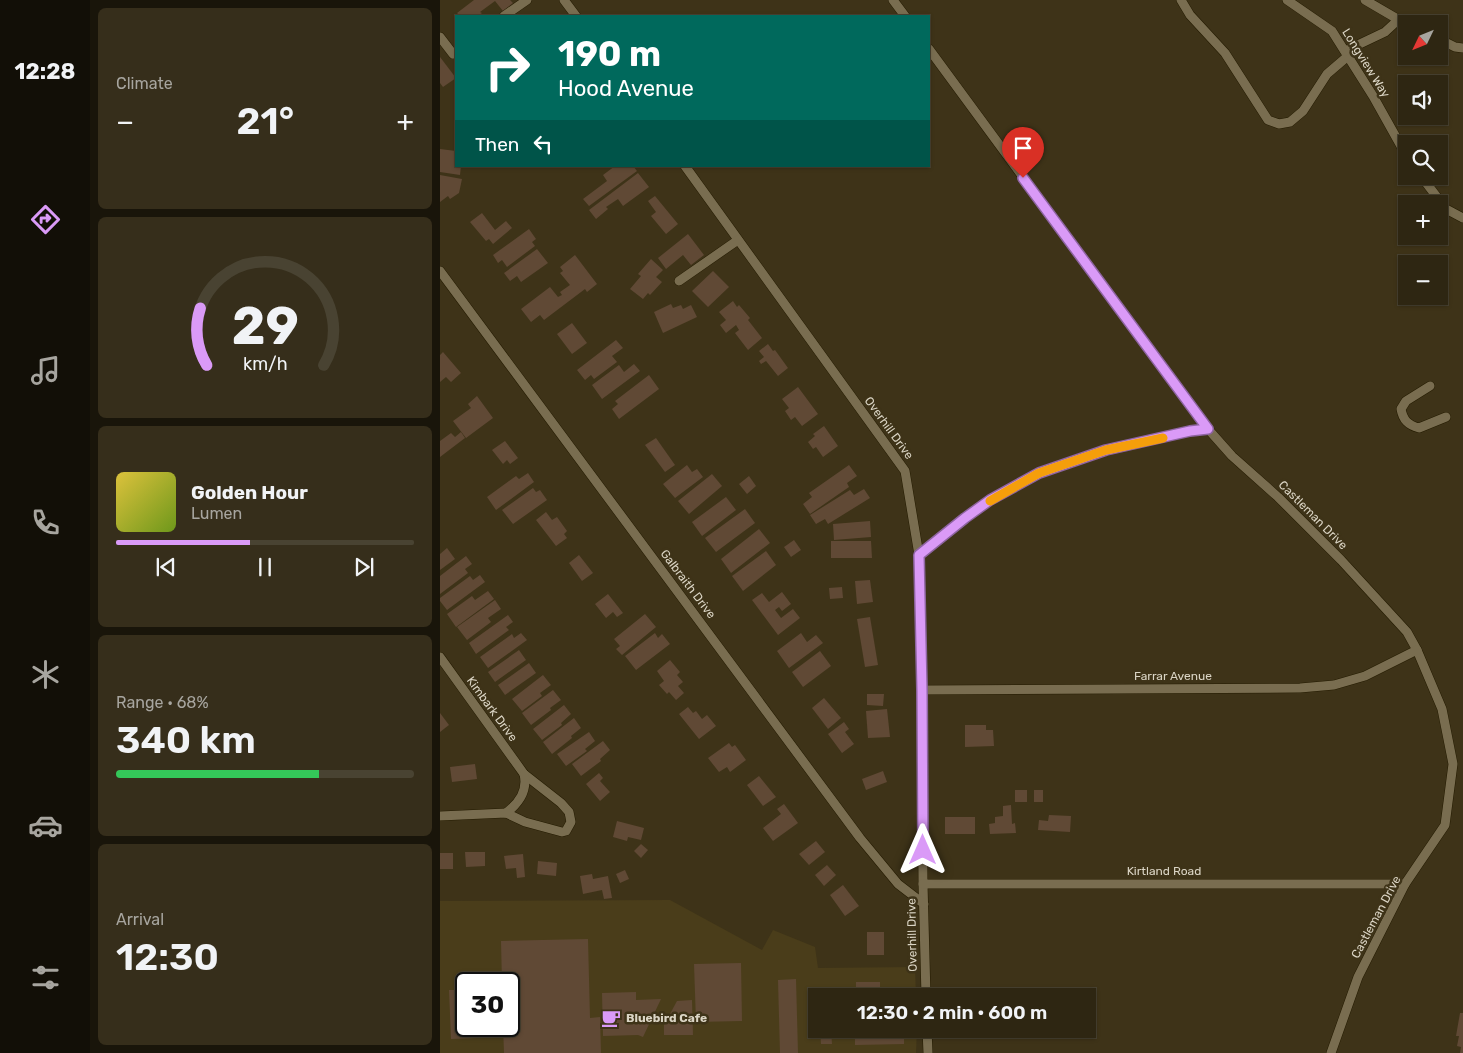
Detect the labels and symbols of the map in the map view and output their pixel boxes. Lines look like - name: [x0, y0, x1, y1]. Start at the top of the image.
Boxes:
- north arrow: [1398, 15, 1448, 65]
- street label: Longview Way: [1339, 26, 1393, 100]
- pin: [1002, 127, 1044, 178]
- street label: Overhill Drive: [862, 394, 916, 462]
- street label: Castleman Drive: [1276, 478, 1350, 552]
- street label: Galbraith Drive: [658, 547, 719, 621]
- street label: Farrar Avenue: [1134, 669, 1212, 683]
- street label: Kimbark Drive: [464, 674, 520, 744]
- position arrow: [896, 823, 948, 875]
- street label: Kirtland Road: [1127, 864, 1201, 878]
- street label: Castleman Drive: [1348, 873, 1404, 961]
- street label: Overhill Drive: [904, 898, 920, 972]
- speed limit sign: 30: [455, 972, 520, 1037]
- cafe icon: Bluebird Cafe: [600, 1007, 622, 1029]
- place label: Bluebird Cafe: [626, 1011, 707, 1025]

